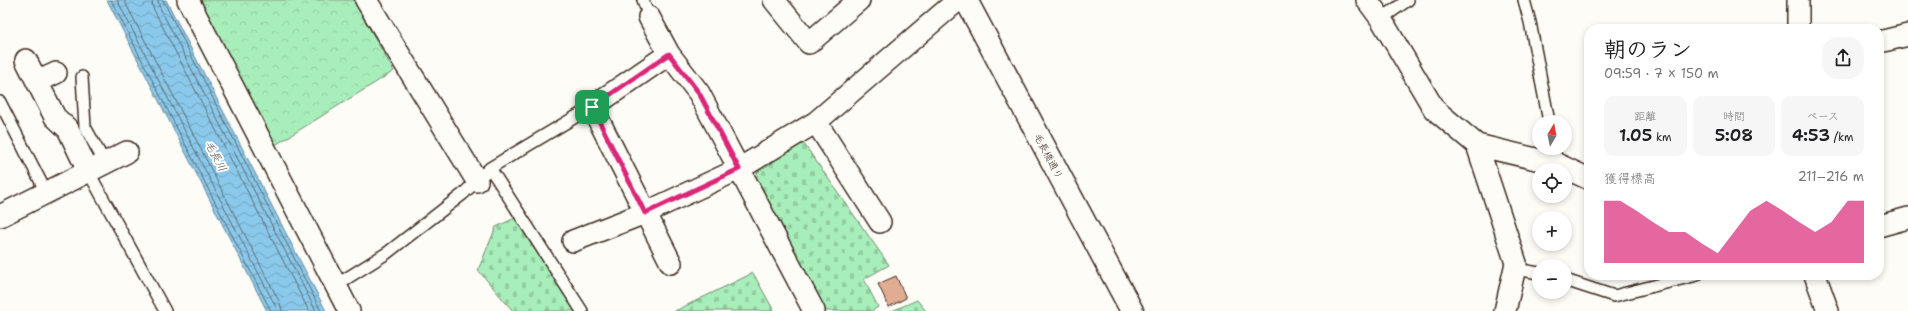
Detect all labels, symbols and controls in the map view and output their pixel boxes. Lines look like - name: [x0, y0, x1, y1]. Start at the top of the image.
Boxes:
- text: 朝のラン: [1604, 35, 1692, 64]
- button: share: [1822, 37, 1864, 79]
- text: 09:59 · 7 × 150 m: [1604, 65, 1719, 82]
- pin: [575, 90, 609, 124]
- icon: arrive: [581, 96, 603, 118]
- text: 距離: [1634, 109, 1656, 124]
- text: 時間: [1723, 109, 1745, 124]
- text: ペース: [1806, 109, 1839, 124]
- north arrow: [1532, 115, 1572, 155]
- map controls: [1532, 115, 1572, 299]
- text: 1.05: [1619, 124, 1652, 146]
- text: 5:08: [1715, 124, 1753, 146]
- text: 4:53: [1792, 124, 1830, 146]
- text: km: [1652, 130, 1672, 145]
- text: /km: [1830, 130, 1854, 145]
- street label: 毛長橋通り: [1031, 131, 1066, 181]
- water label: 毛長川: [201, 138, 230, 174]
- button: locate: [1532, 163, 1572, 203]
- text: 211–216 m: [1798, 168, 1864, 185]
- text: 獲得標高: [1604, 170, 1656, 187]
- button: +: [1532, 211, 1572, 251]
- button: −: [1532, 259, 1572, 299]

